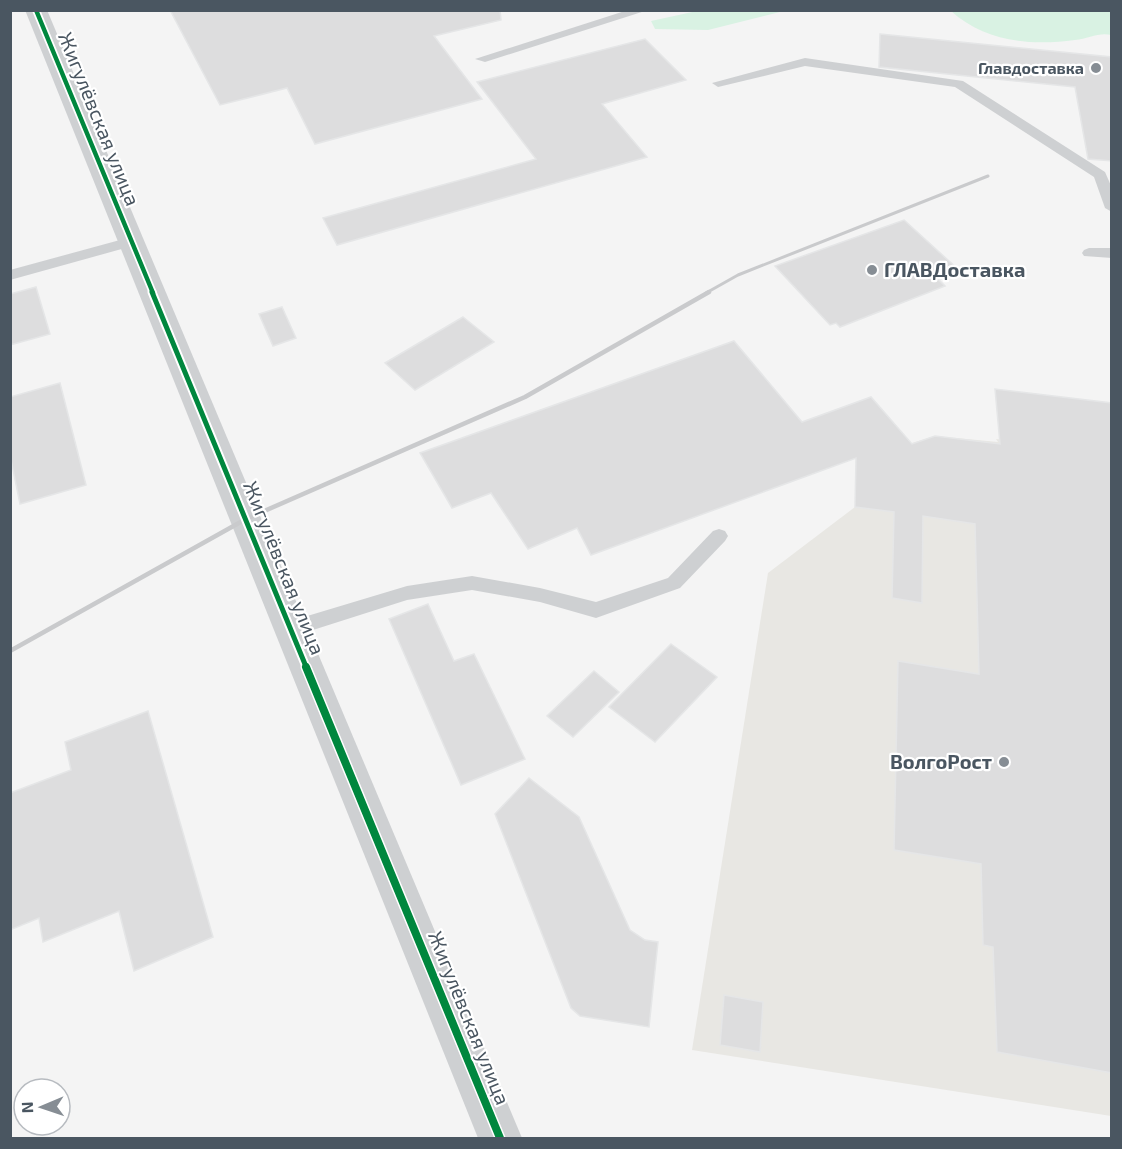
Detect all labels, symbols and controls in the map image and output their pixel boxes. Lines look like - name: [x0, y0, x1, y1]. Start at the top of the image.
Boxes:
- street label: Жигулёвская улица: [53, 28, 146, 209]
- place label: Главдоставка: [978, 58, 1084, 77]
- marker: Главдоставка: [1089, 61, 1103, 75]
- place label: ГЛАВДоставка: [884, 257, 1025, 281]
- marker: ГЛАВДоставка: [865, 263, 879, 277]
- street label: Жигулёвская улица: [238, 477, 331, 658]
- place label: ВолгоРост: [890, 749, 992, 773]
- marker: ВолгоРост: [997, 755, 1011, 769]
- street label: Жигулёвская улица: [423, 927, 516, 1108]
- north arrow: [12, 1077, 72, 1137]
- text: N: [17, 1101, 36, 1114]

